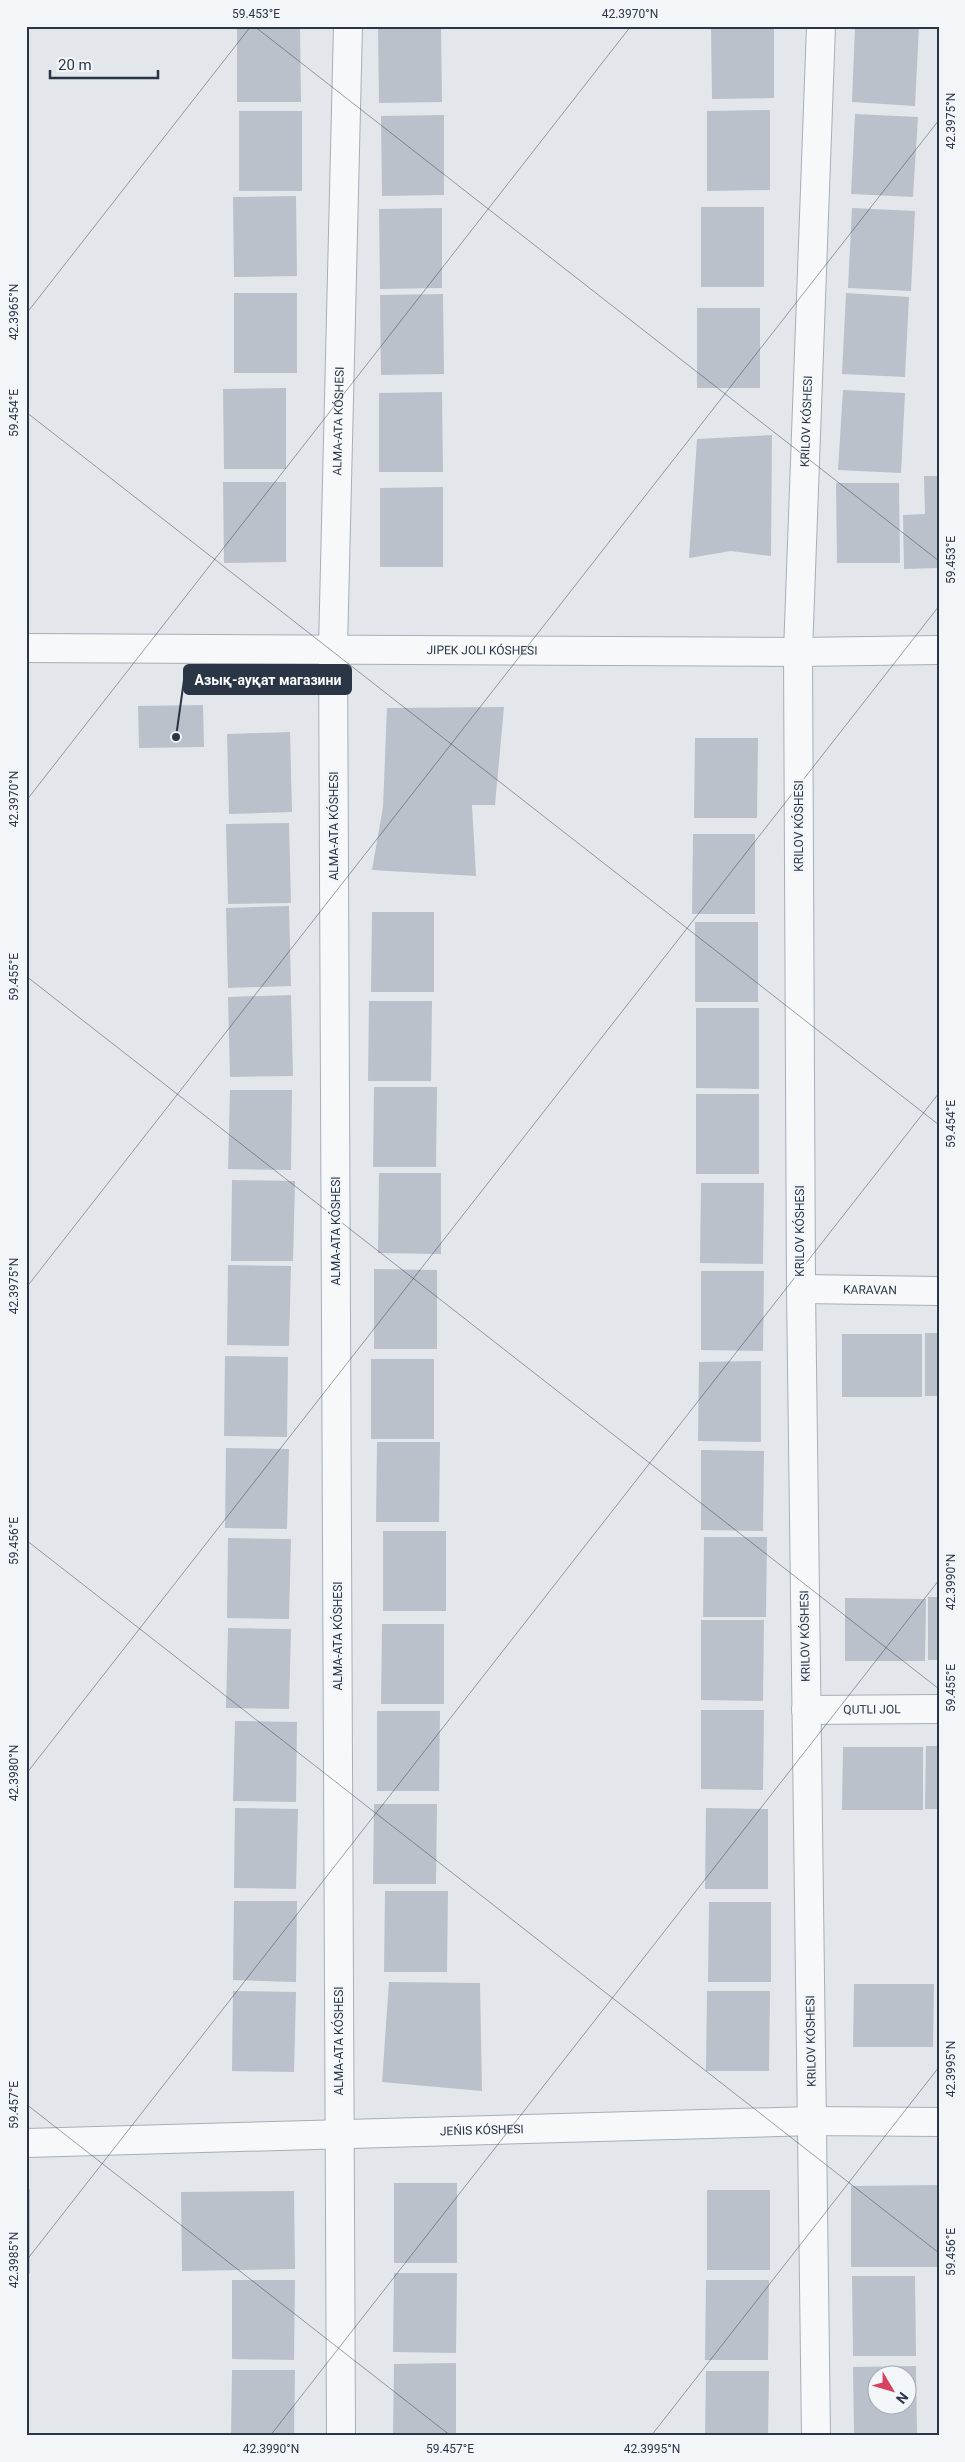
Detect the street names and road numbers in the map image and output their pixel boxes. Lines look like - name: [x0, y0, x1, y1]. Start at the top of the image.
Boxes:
- street label: ALMA-ATA KÓSHESI: [330, 366, 347, 476]
- street label: KRILOV KÓSHESI: [798, 375, 815, 467]
- street label: JIPEK JOLI KÓSHESI: [426, 642, 538, 658]
- street label: ALMA-ATA KÓSHESI: [326, 771, 341, 881]
- street label: KRILOV KÓSHESI: [791, 780, 806, 872]
- street label: ALMA-ATA KÓSHESI: [328, 1176, 343, 1286]
- street label: KRILOV KÓSHESI: [792, 1185, 807, 1277]
- street label: KARAVAN: [843, 1283, 897, 1297]
- street label: ALMA-ATA KÓSHESI: [330, 1581, 345, 1691]
- street label: KRILOV KÓSHESI: [796, 1590, 813, 1682]
- street label: QUTLI JOL: [843, 1702, 901, 1717]
- street label: ALMA-ATA KÓSHESI: [331, 1986, 346, 2096]
- street label: KRILOV KÓSHESI: [802, 1995, 819, 2087]
- street label: JEŃIS KÓSHESI: [440, 2122, 524, 2138]

